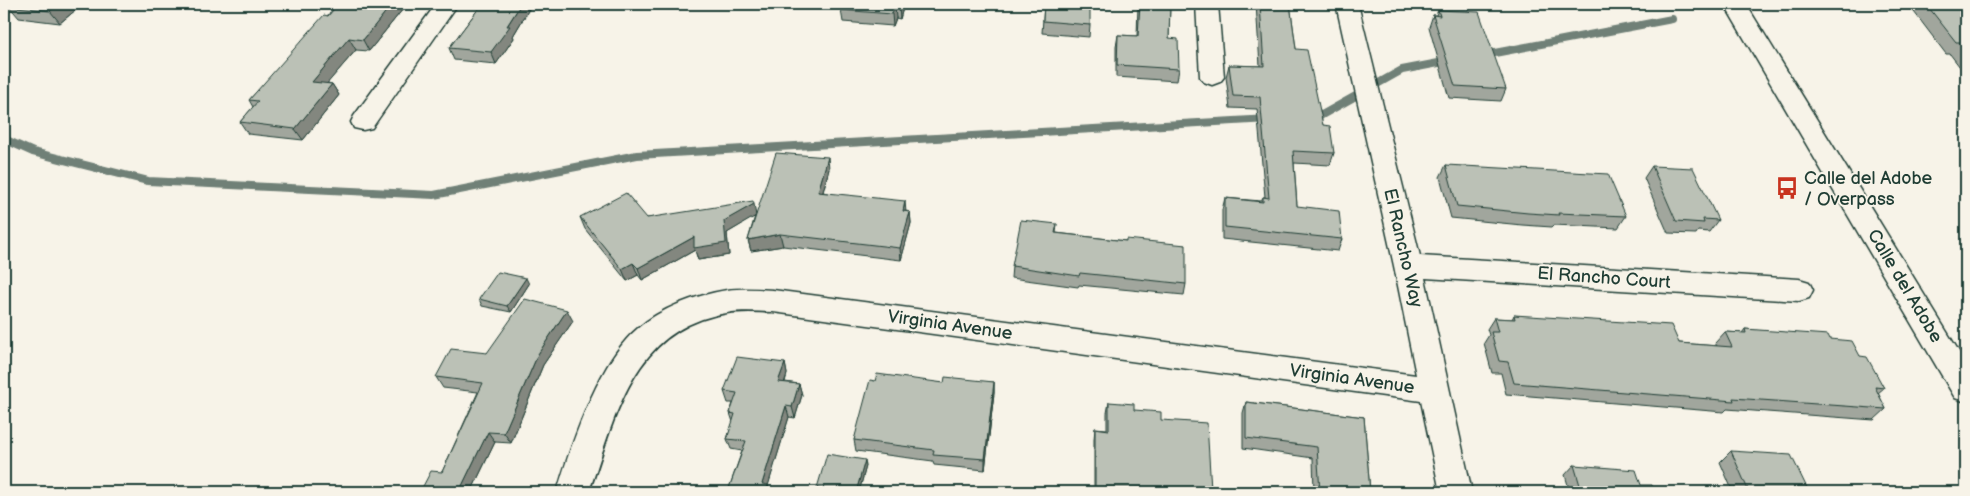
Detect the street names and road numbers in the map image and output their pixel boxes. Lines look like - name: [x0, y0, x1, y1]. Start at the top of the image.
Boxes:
- street label: El Rancho Way: [1379, 186, 1427, 310]
- street label: Calle del Adobe: [1863, 226, 1947, 347]
- street label: El Rancho Court: [1537, 263, 1672, 293]
- street label: Virginia Avenue: [886, 306, 1014, 344]
- street label: Virginia Avenue: [1288, 360, 1416, 398]

